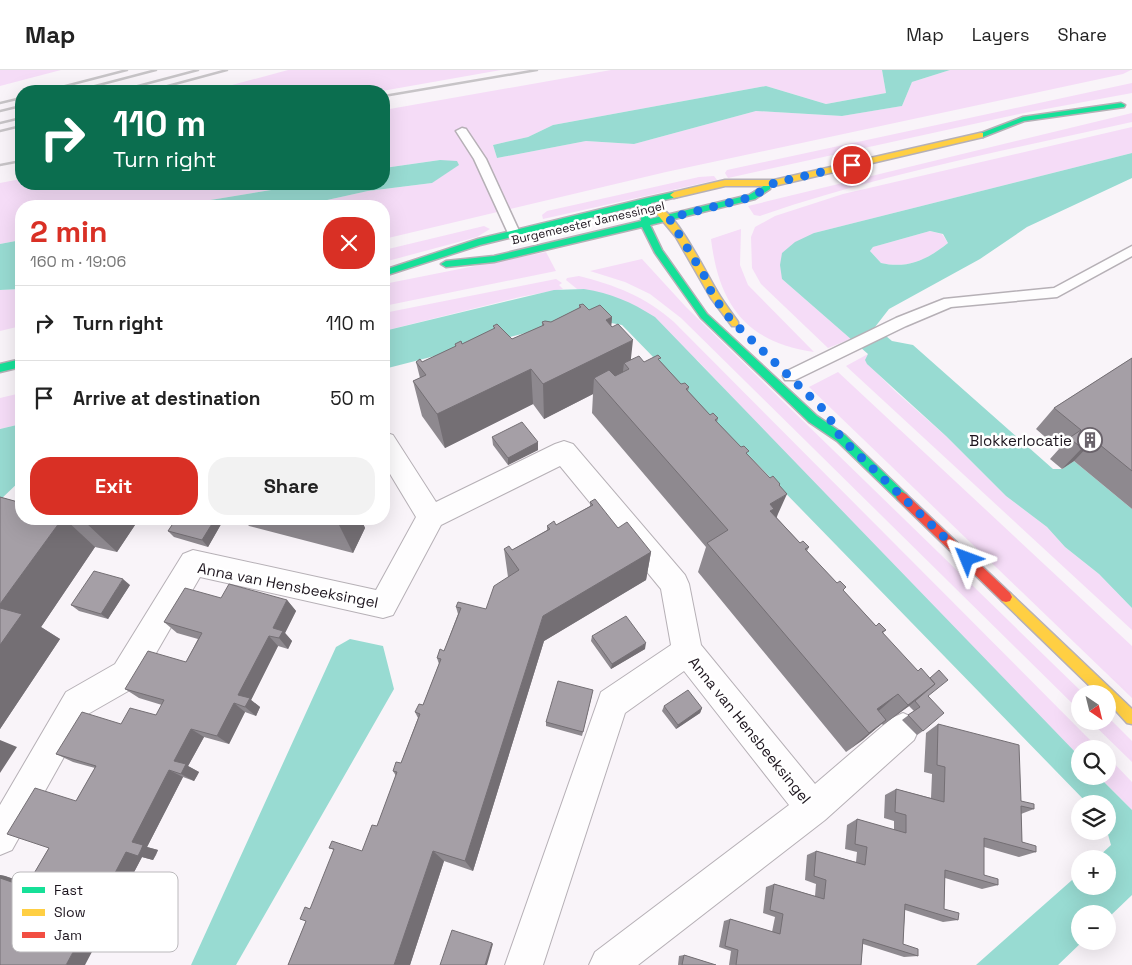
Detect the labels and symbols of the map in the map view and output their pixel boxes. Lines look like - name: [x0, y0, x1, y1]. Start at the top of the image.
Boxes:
- pin: [831, 144, 873, 186]
- street label: Burgemeester Jamessingel: [510, 198, 666, 248]
- building icon: Blokkerlocatie: [1077, 427, 1103, 453]
- place label: Blokkerlocatie: [969, 431, 1072, 450]
- position arrow: [940, 532, 992, 584]
- street label: Anna van Hensbeeksingel: [196, 558, 380, 612]
- street label: Anna van Hensbeeksingel: [685, 653, 815, 807]
- north arrow: [1071, 685, 1116, 730]
- legend: [12, 872, 178, 952]
- text: Fast: [54, 881, 83, 899]
- text: Slow: [54, 903, 86, 921]
- text: Jam: [54, 926, 82, 944]

